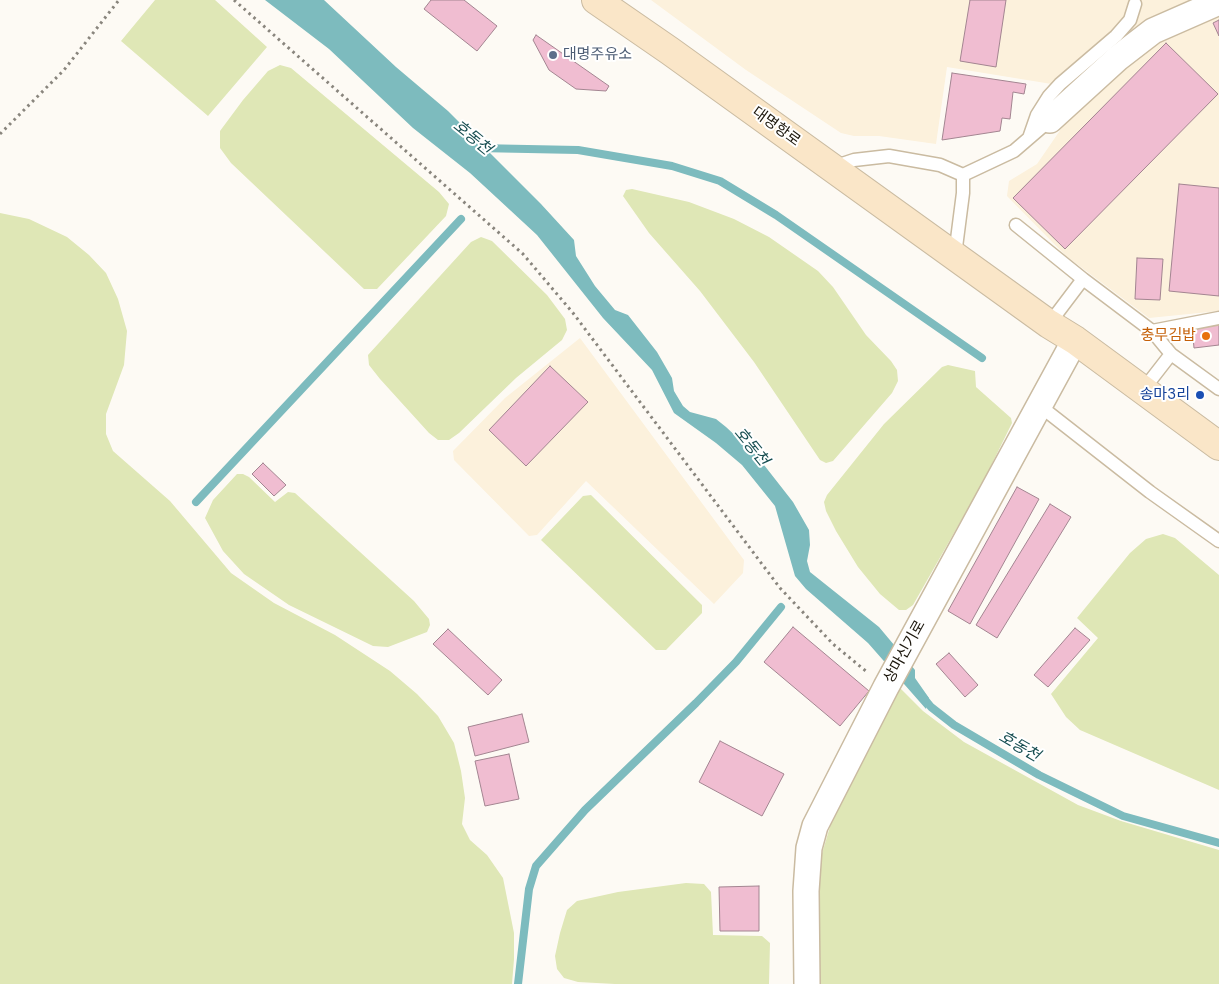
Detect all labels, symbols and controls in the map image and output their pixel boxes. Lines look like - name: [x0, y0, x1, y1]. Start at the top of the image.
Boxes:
- place label: 대명주유소: [563, 46, 632, 64]
- marker: 대명주유소: [547, 49, 559, 61]
- street label: 대명항로: [748, 103, 804, 151]
- water label: 호동천: [449, 117, 495, 159]
- place label: 충무김밥: [1141, 327, 1196, 345]
- marker: 충무김밥: [1200, 330, 1212, 342]
- place label: 송마3리: [1140, 386, 1190, 404]
- marker: 송마3리: [1194, 389, 1206, 401]
- water label: 호동천: [730, 424, 772, 470]
- street label: 상마신기로: [880, 617, 930, 687]
- water label: 호동천: [995, 728, 1043, 766]

